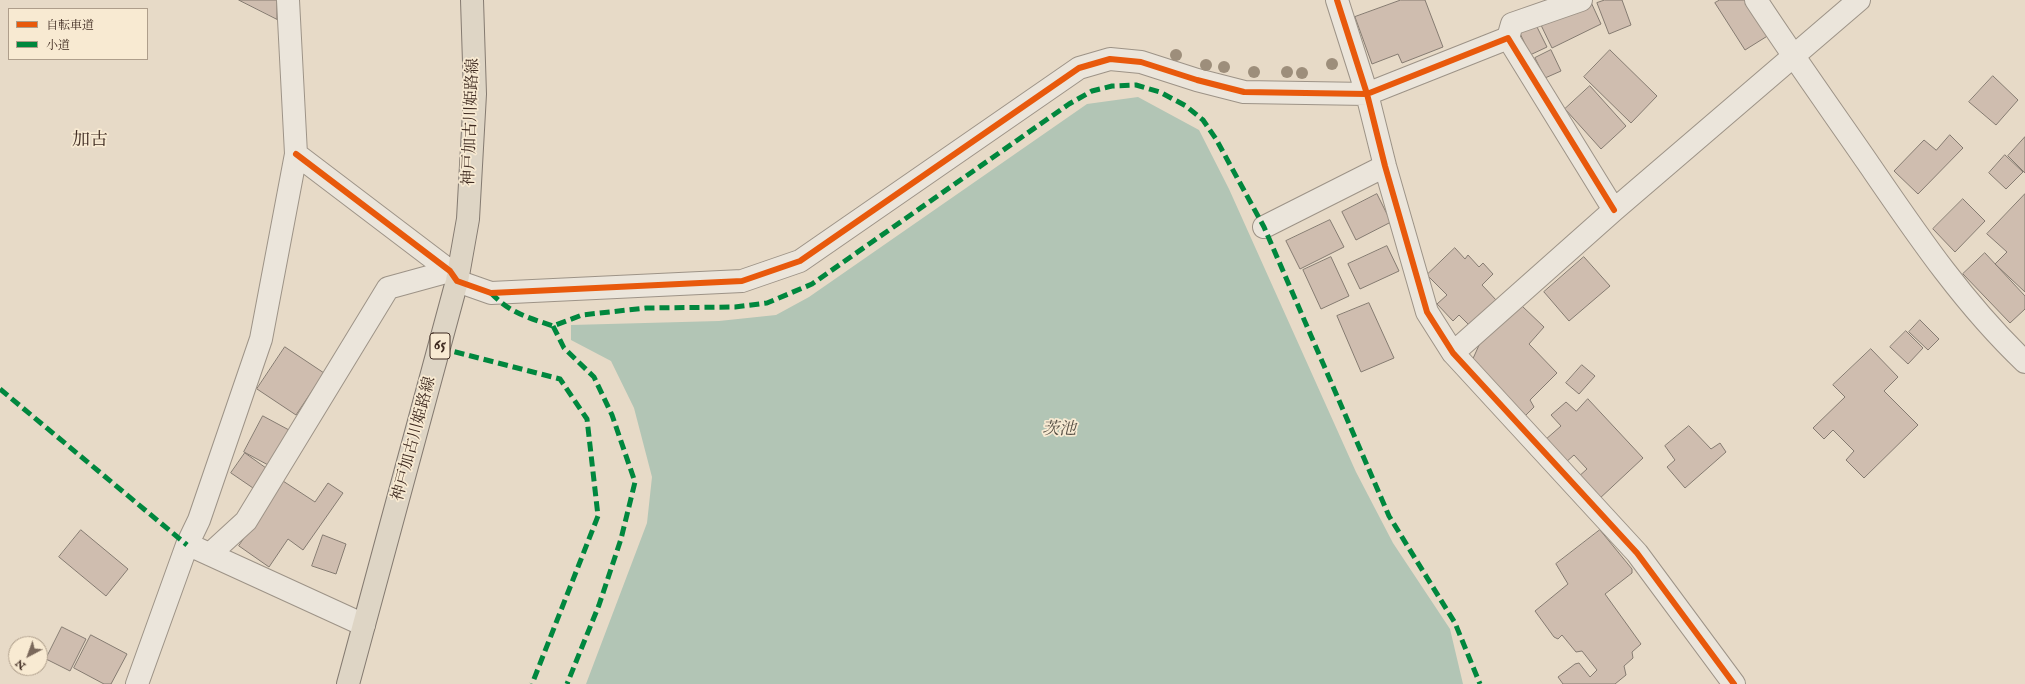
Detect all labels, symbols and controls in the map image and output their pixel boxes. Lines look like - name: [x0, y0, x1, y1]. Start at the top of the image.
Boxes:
- legend: [8, 8, 148, 60]
- text: 自転車道: [46, 18, 94, 33]
- text: 小道: [46, 38, 70, 53]
- street label: 神戸加古川姫路線: [460, 58, 484, 186]
- district label: 加古: [72, 130, 108, 152]
- road number: 65: [430, 333, 450, 359]
- street label: 神戸加古川姫路線: [389, 375, 441, 503]
- water label: 茨池: [1042, 421, 1076, 441]
- north arrow: [8, 636, 48, 676]
- text: N: [13, 656, 29, 673]

